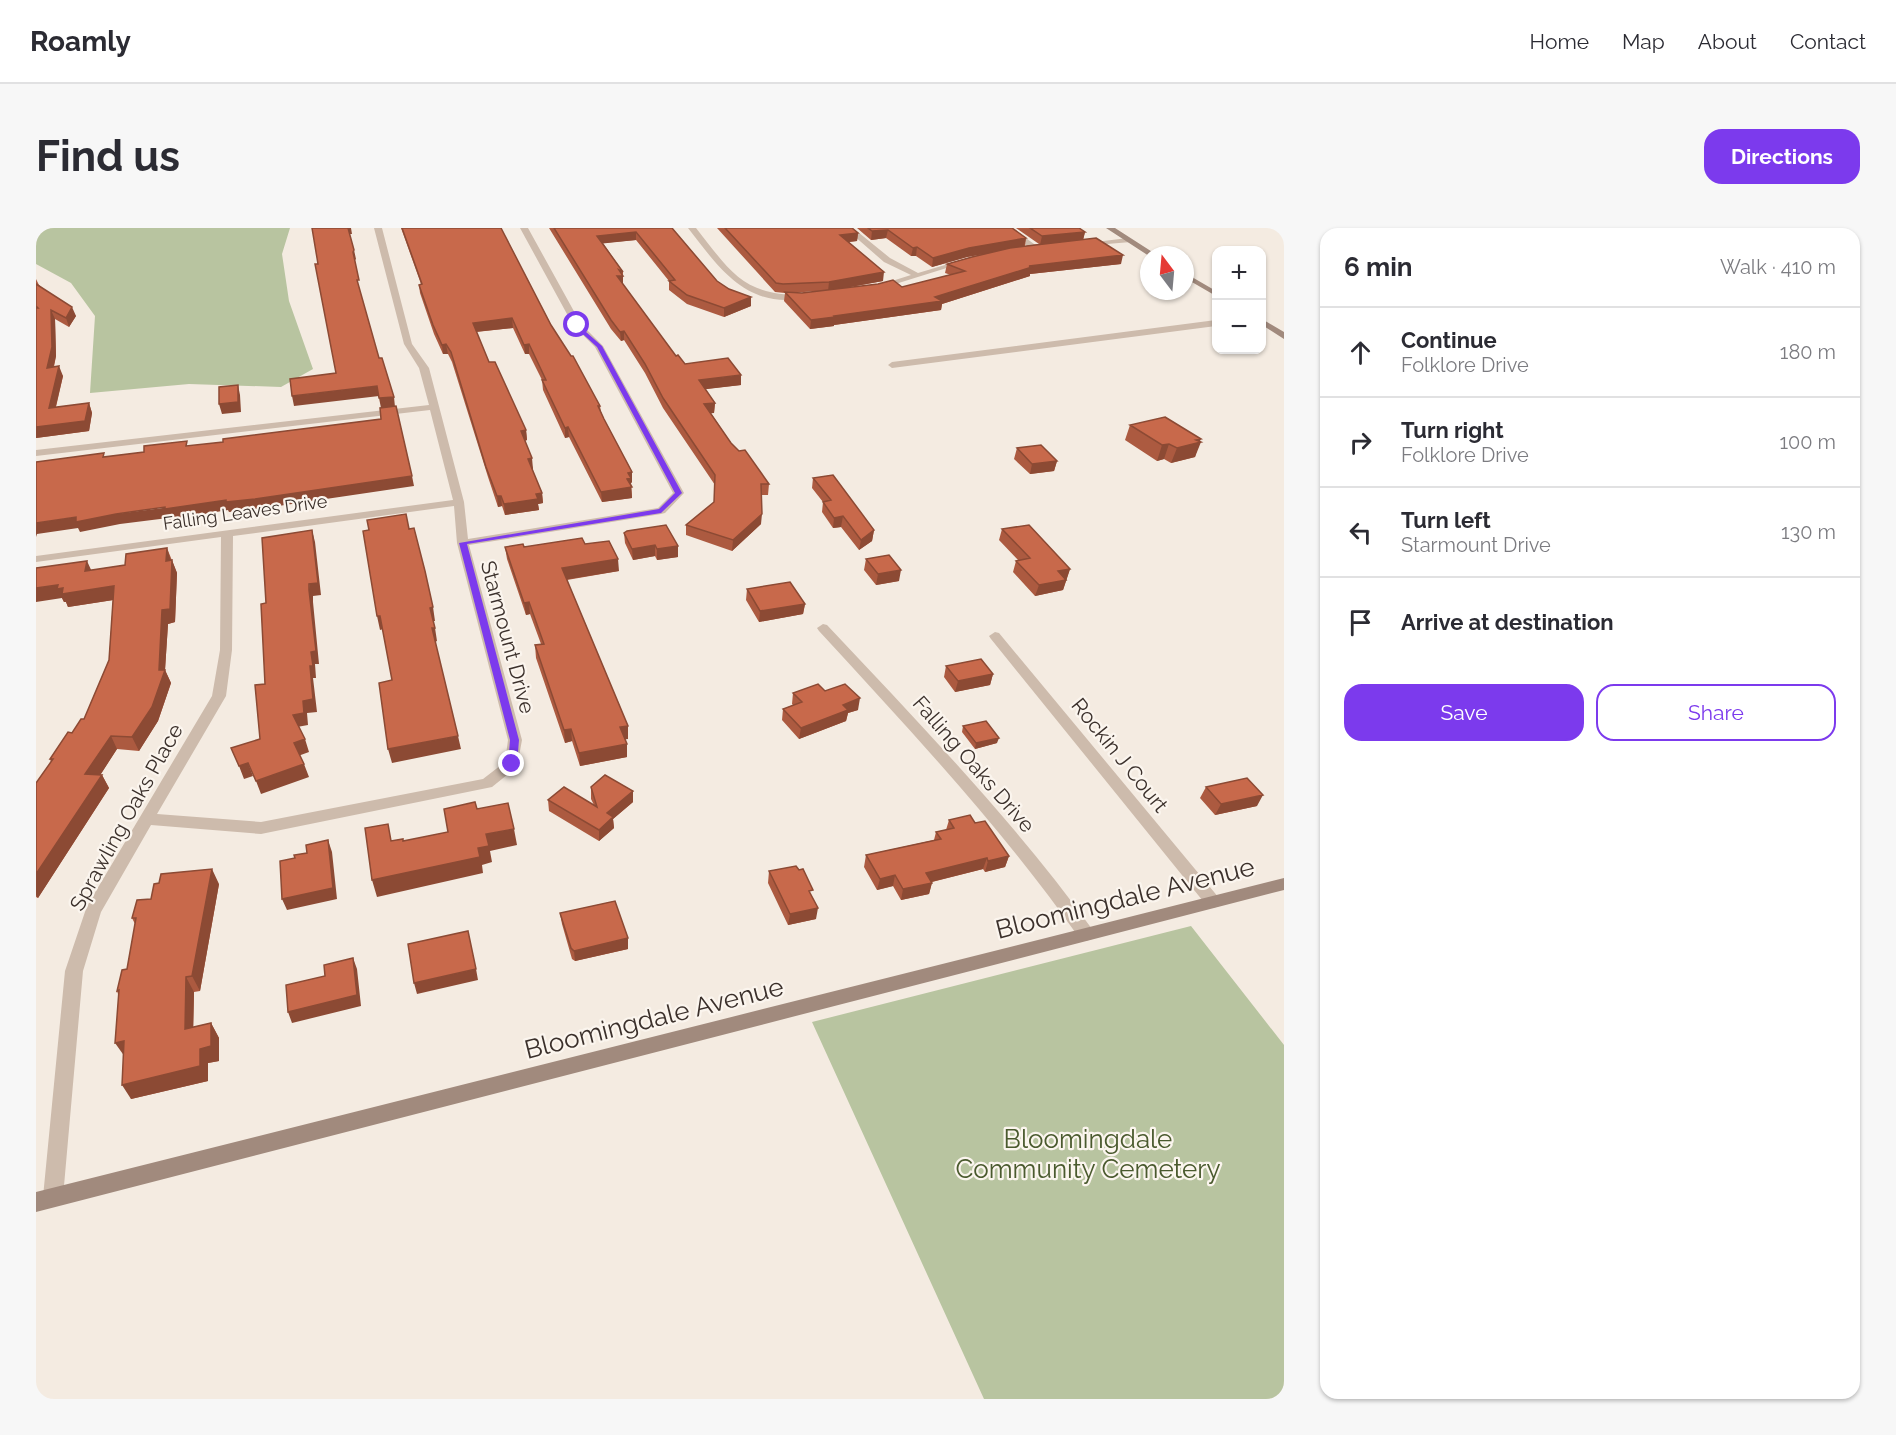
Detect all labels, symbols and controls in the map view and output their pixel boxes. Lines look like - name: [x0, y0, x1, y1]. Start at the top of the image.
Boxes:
- text: Roamly: [30, 25, 131, 58]
- text: Home: [1530, 29, 1589, 54]
- text: Map: [1622, 29, 1665, 54]
- text: About: [1698, 29, 1757, 54]
- text: Contact: [1790, 29, 1866, 54]
- button: Directions: [1704, 129, 1860, 184]
- text: Find us: [36, 132, 180, 181]
- north arrow: [1140, 246, 1194, 300]
- map controls: [1212, 246, 1266, 354]
- button: +: [1212, 246, 1266, 300]
- text: 6 min: [1344, 252, 1413, 282]
- text: Walk · 410 m: [1720, 255, 1836, 279]
- button: −: [1212, 300, 1266, 354]
- route start: [563, 311, 589, 337]
- text: Continue: [1401, 327, 1497, 353]
- icon: ahead: [1344, 336, 1377, 369]
- text: 180 m: [1780, 340, 1836, 364]
- text: Folklore Drive: [1401, 353, 1529, 377]
- text: Turn right: [1401, 417, 1504, 443]
- icon: right: [1344, 426, 1377, 459]
- text: 100 m: [1779, 430, 1836, 454]
- text: Folklore Drive: [1401, 443, 1529, 467]
- street label: Falling Leaves Drive: [162, 490, 329, 534]
- text: Turn left: [1401, 507, 1491, 533]
- icon: left: [1344, 516, 1377, 549]
- text: 130 m: [1781, 520, 1836, 544]
- text: Starmount Drive: [1401, 533, 1551, 557]
- street label: Starmount Drive: [476, 558, 540, 716]
- icon: arrive: [1344, 606, 1377, 639]
- text: Arrive at destination: [1401, 609, 1614, 635]
- button: Save: [1344, 684, 1584, 741]
- button: Share: [1596, 684, 1836, 741]
- street label: Falling Oaks Drive: [908, 691, 1040, 837]
- street label: Rockin J Court: [1066, 693, 1174, 817]
- street label: Sprawling Oaks Place: [64, 719, 188, 915]
- route end: [498, 750, 524, 776]
- street label: Bloomingdale Avenue: [992, 851, 1258, 945]
- street label: Bloomingdale Avenue: [521, 971, 787, 1065]
- park label: Bloomingdale Community Cemetery: [955, 1124, 1221, 1184]

